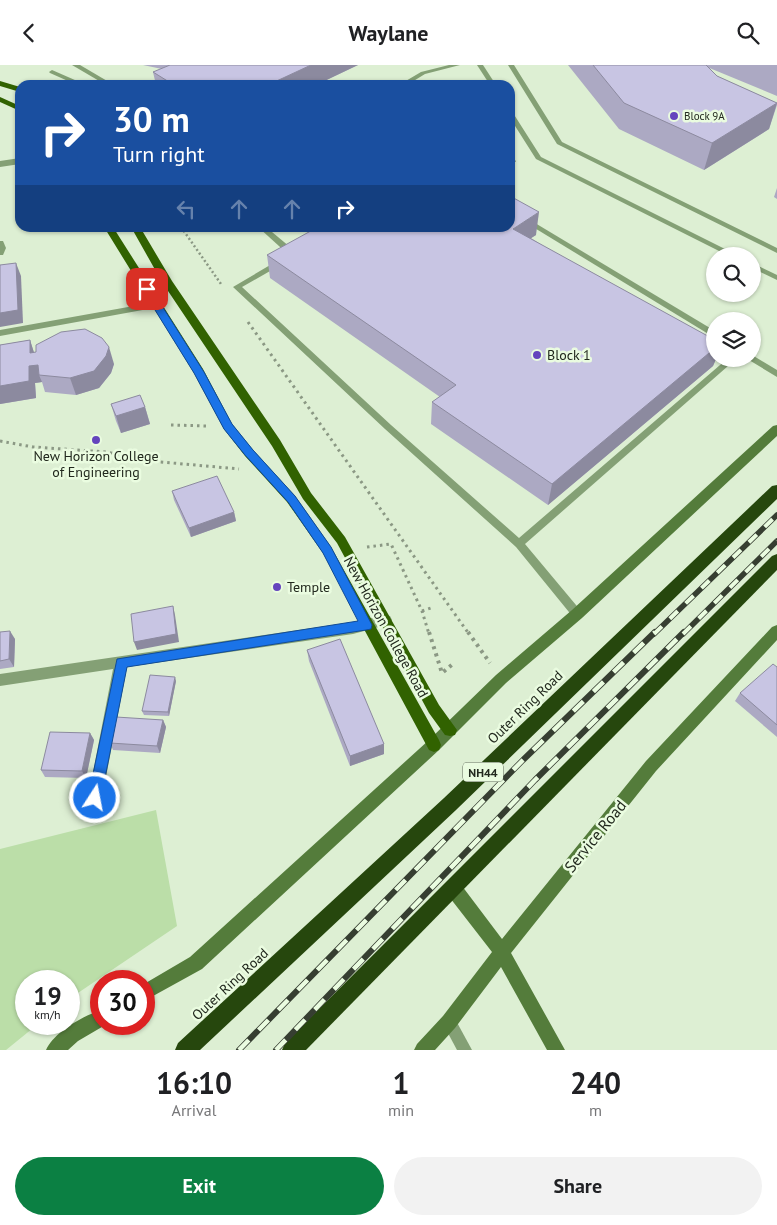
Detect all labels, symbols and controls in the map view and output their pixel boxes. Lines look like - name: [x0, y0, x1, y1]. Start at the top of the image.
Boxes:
- icon: back: [15, 19, 43, 47]
- text: Waylane: [349, 19, 428, 47]
- icon: search: [734, 19, 762, 47]
- text: 30 m: [113, 96, 190, 142]
- icon: right: [30, 100, 95, 165]
- place label: Block 9A: [684, 109, 725, 123]
- marker: Block 9A: [668, 110, 680, 122]
- text: Turn right: [113, 140, 205, 168]
- icon: left: [172, 195, 200, 223]
- icon: ahead: [225, 195, 253, 223]
- icon: ahead: [278, 195, 306, 223]
- icon: right: [331, 195, 359, 223]
- map controls: [706, 247, 761, 367]
- button: search: [706, 247, 761, 302]
- pin: [126, 268, 168, 310]
- icon: arrive: [133, 275, 161, 303]
- button: layers: [706, 312, 761, 367]
- place label: Block 1: [547, 346, 591, 364]
- marker: Block 1: [531, 349, 543, 361]
- marker: New Horizon College of Engineering: [90, 434, 102, 446]
- place label: New Horizon College of Engineering: [33, 447, 159, 481]
- street label: New Horizon College Road: [340, 553, 432, 701]
- place label: Temple: [287, 578, 330, 596]
- marker: Temple: [271, 581, 283, 593]
- street label: Outer Ring Road: [484, 666, 566, 748]
- road number: NH44: [463, 763, 503, 781]
- position arrow: [68, 771, 120, 823]
- street label: Service Road: [560, 796, 630, 876]
- street label: Outer Ring Road: [188, 944, 272, 1024]
- speed limit sign: 30: [90, 970, 155, 1035]
- text: 19: [33, 980, 62, 1012]
- text: km/h: [34, 1007, 61, 1022]
- text: 16:10: [156, 1063, 232, 1102]
- text: 1: [393, 1063, 410, 1102]
- text: 240: [570, 1063, 621, 1102]
- text: Arrival: [172, 1100, 216, 1120]
- text: min: [388, 1100, 414, 1120]
- text: m: [589, 1100, 602, 1120]
- button: Exit: [15, 1157, 384, 1215]
- button: Share: [394, 1157, 762, 1215]

